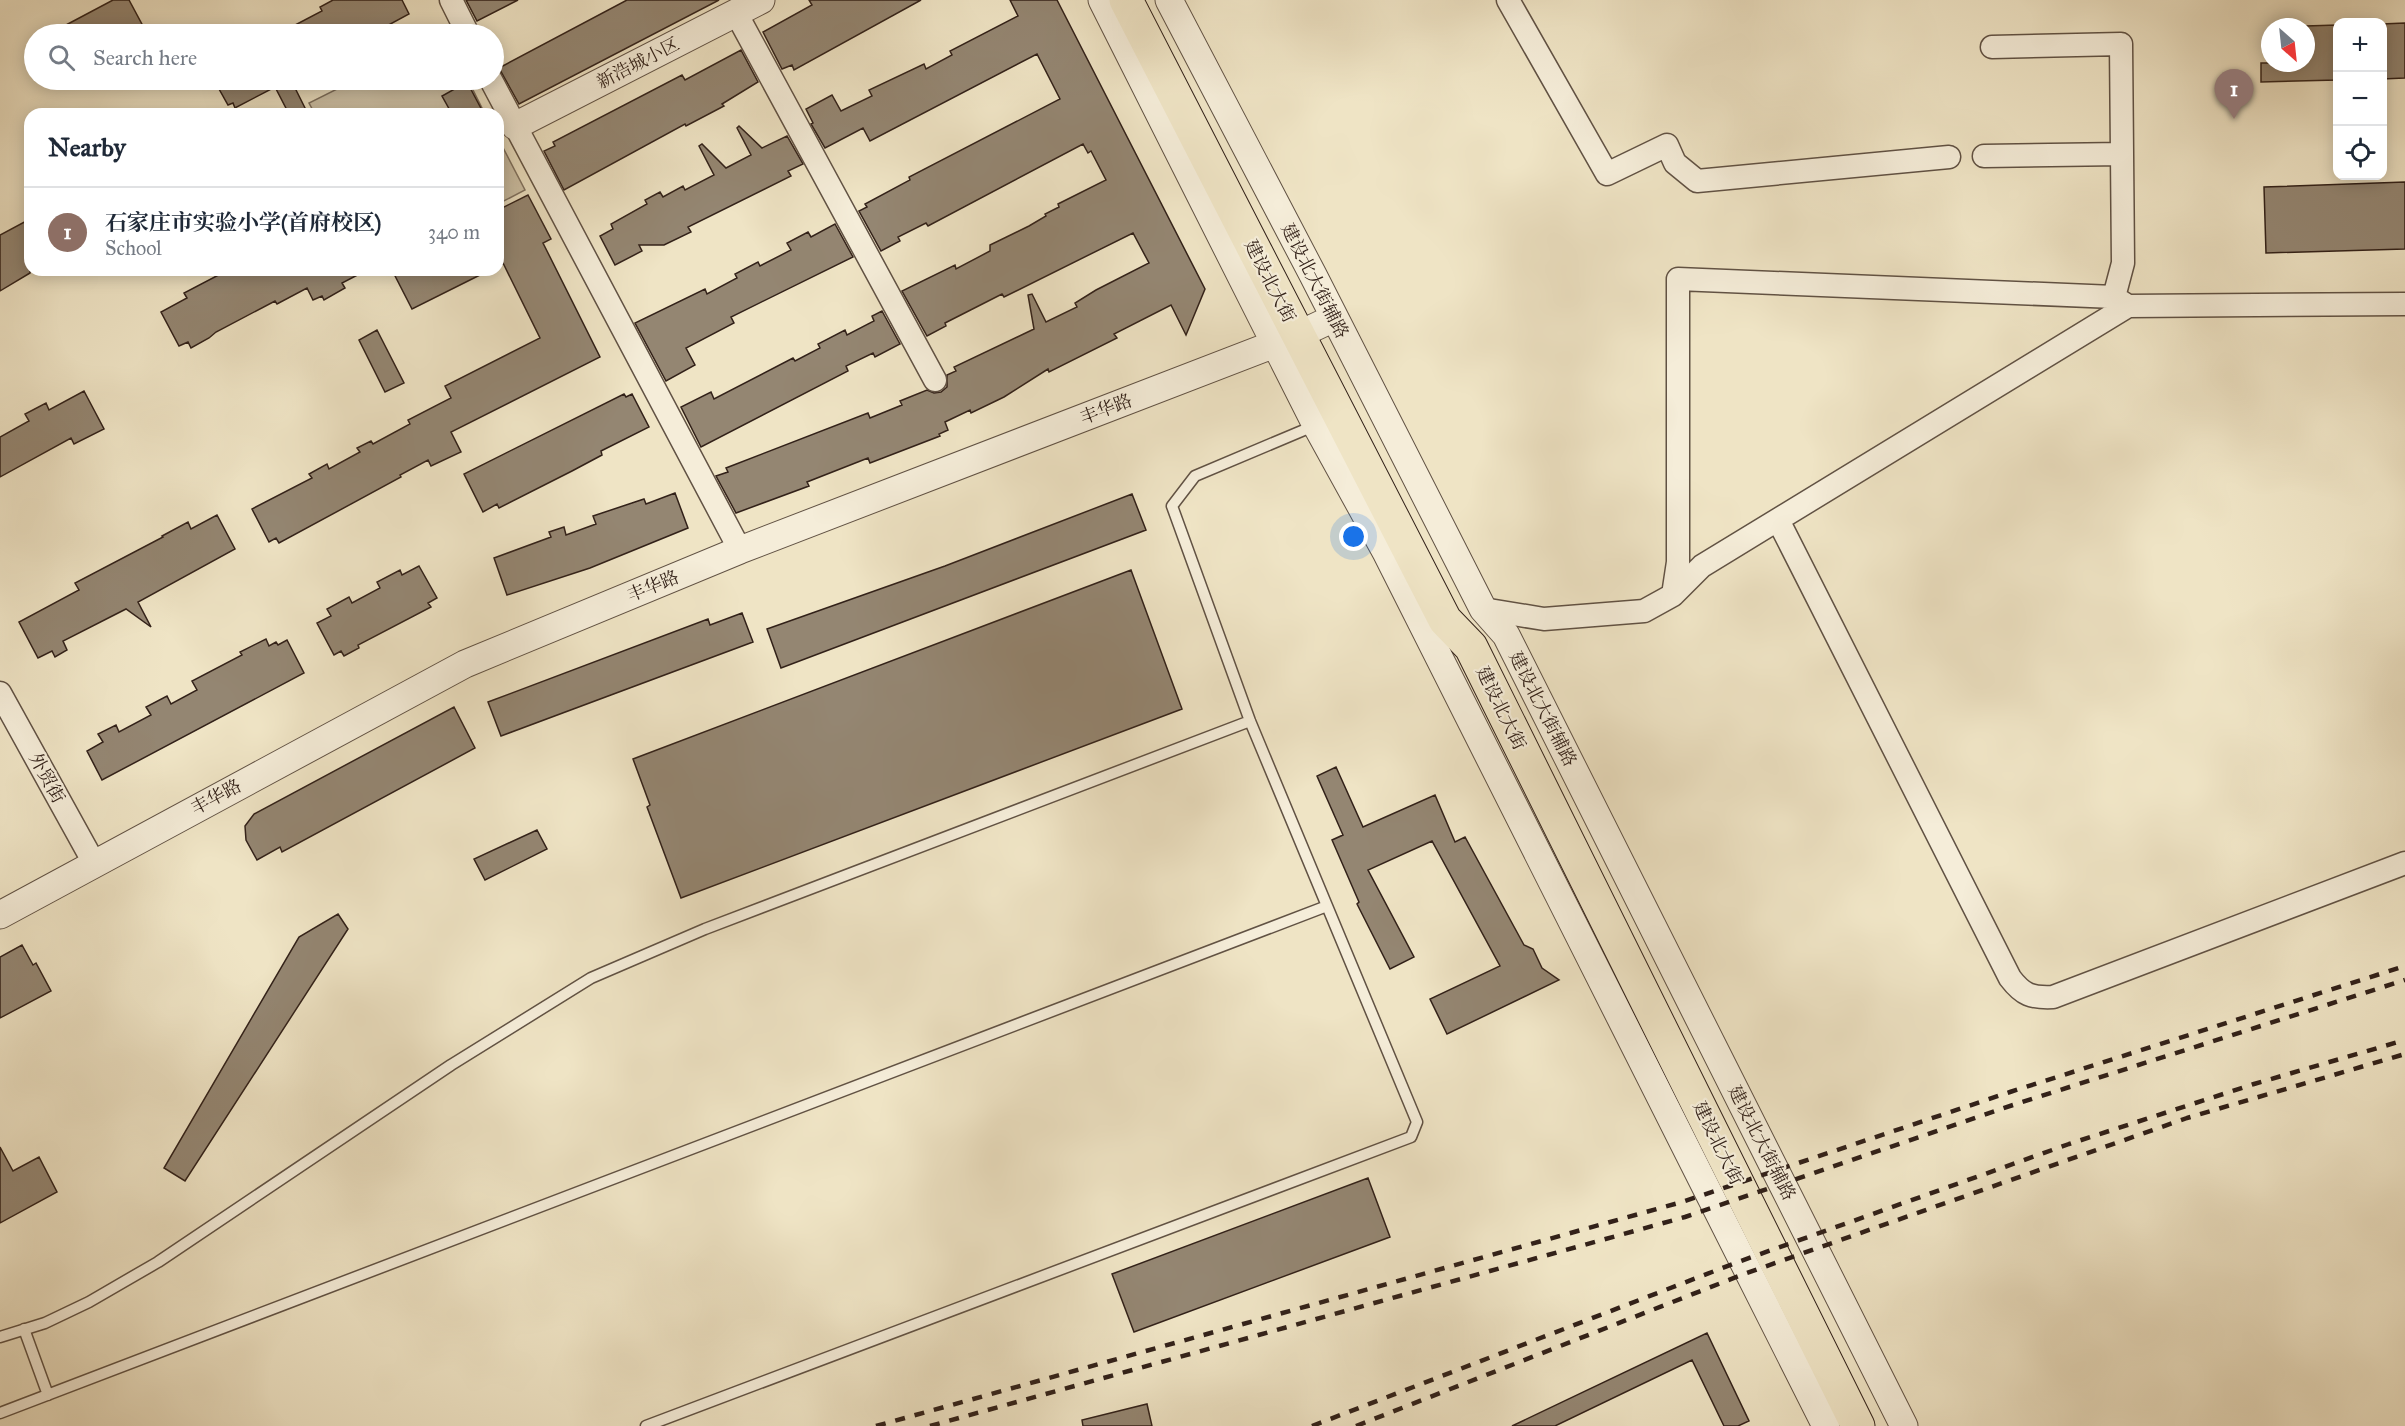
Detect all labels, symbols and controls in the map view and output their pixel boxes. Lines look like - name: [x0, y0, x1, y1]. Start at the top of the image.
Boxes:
- north arrow: [2261, 18, 2315, 72]
- map controls: [2333, 18, 2387, 180]
- button: +: [2333, 18, 2387, 72]
- search box: [24, 24, 504, 90]
- street label: 新浩城小区: [593, 33, 683, 93]
- icon: search: [45, 41, 78, 74]
- text: Search here: [93, 44, 197, 71]
- pin: 1: [2214, 70, 2254, 119]
- button: −: [2333, 72, 2387, 126]
- button: locate: [2333, 126, 2387, 180]
- text: Nearby: [48, 131, 126, 163]
- text: 石家庄市实验小学(首府校区): [105, 209, 381, 236]
- text: 1: [64, 220, 71, 244]
- text: 340 m: [428, 220, 480, 244]
- street label: 建设北大街辅路: [1277, 220, 1353, 342]
- text: School: [105, 236, 162, 260]
- street label: 建设北大街: [1240, 236, 1300, 326]
- street label: 丰华路: [1077, 389, 1135, 429]
- your location: [1339, 522, 1368, 551]
- street label: 丰华路: [624, 566, 682, 606]
- street label: 建设北大街辅路: [1505, 648, 1581, 770]
- street label: 建设北大街: [1471, 663, 1531, 753]
- street label: 外贸街: [24, 749, 70, 807]
- street label: 丰华路: [187, 775, 245, 819]
- street label: 建设北大街辅路: [1724, 1082, 1800, 1204]
- street label: 建设北大街: [1688, 1098, 1748, 1188]

